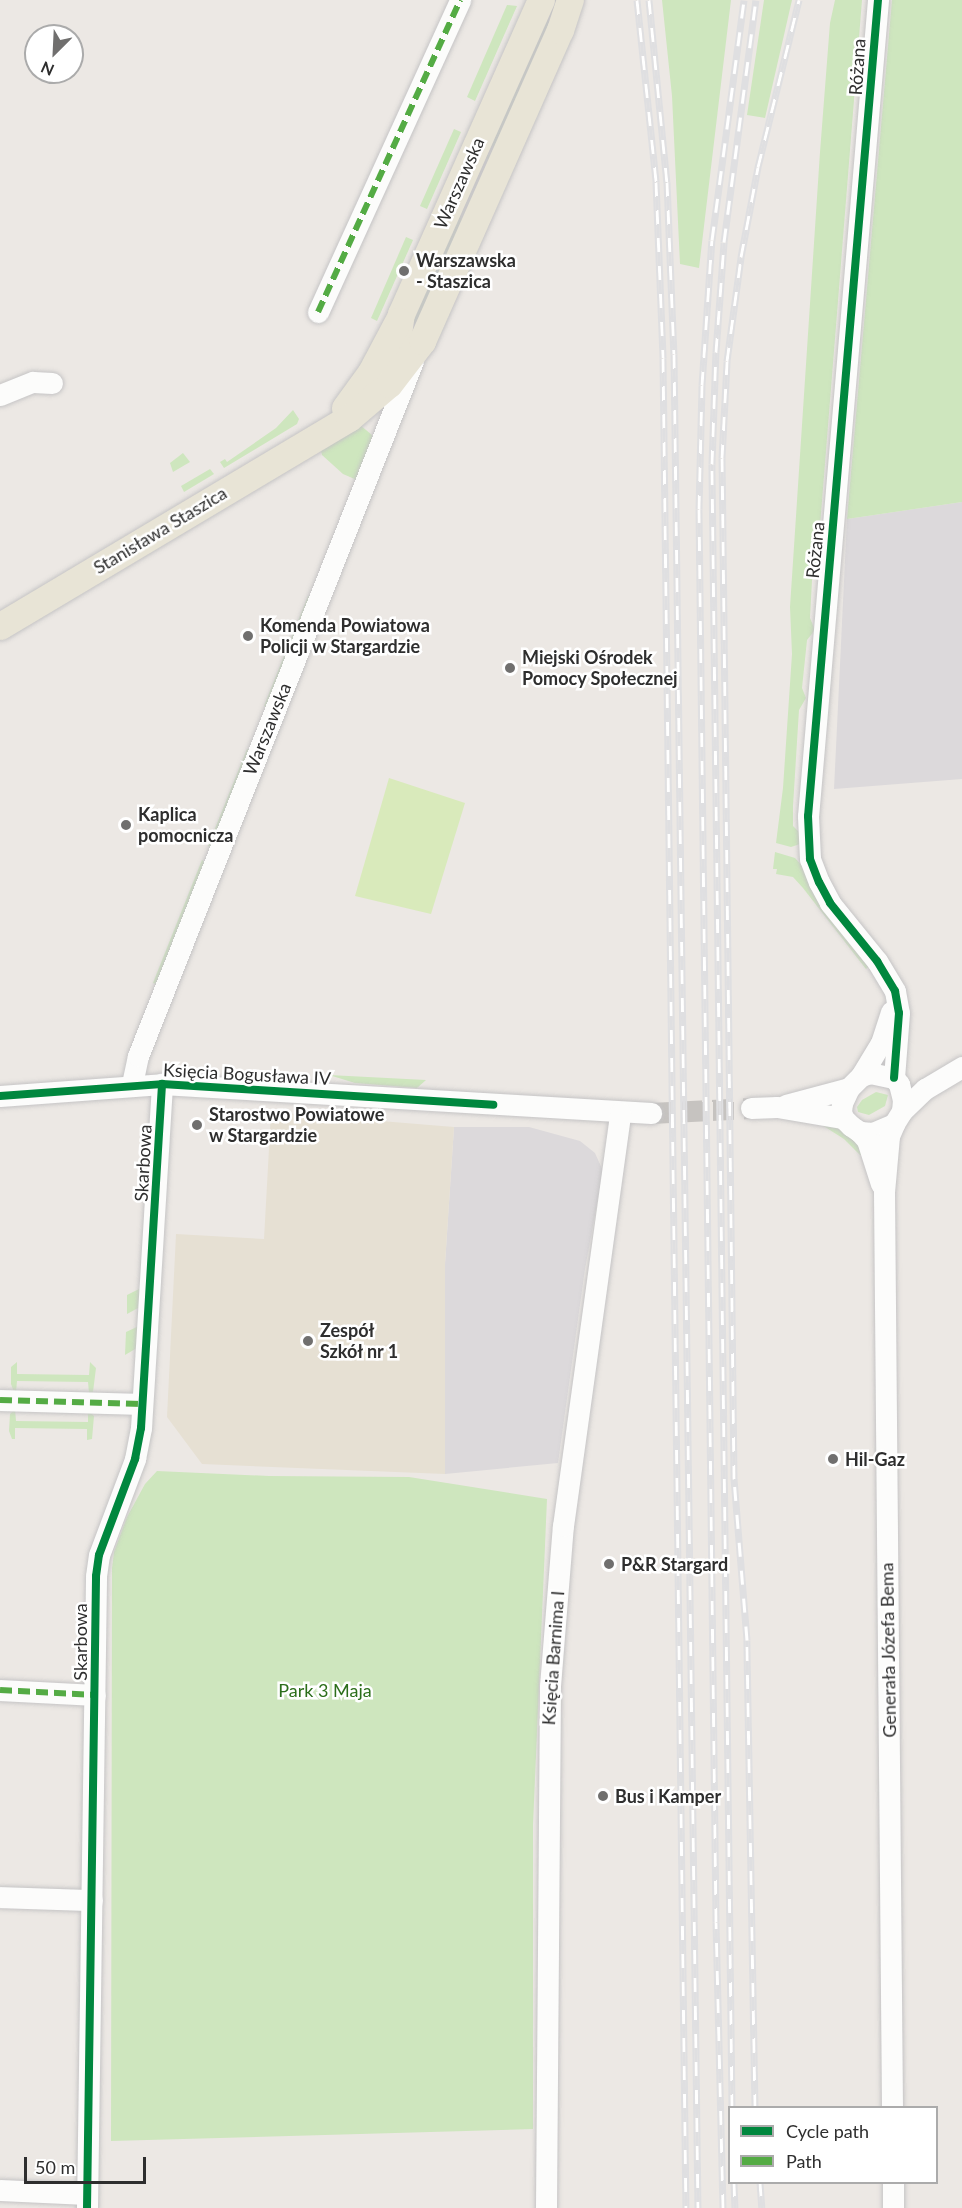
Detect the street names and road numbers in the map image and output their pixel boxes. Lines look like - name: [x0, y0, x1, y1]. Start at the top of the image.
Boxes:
- street label: Różana: [844, 38, 870, 96]
- street label: Warszawska: [429, 134, 489, 232]
- street label: Stanisława Staszica: [90, 482, 230, 578]
- street label: Różana: [801, 521, 829, 579]
- street label: Warszawska: [239, 680, 295, 778]
- street label: Księcia Bogusława IV: [163, 1059, 331, 1089]
- street label: Skarbowa: [130, 1124, 156, 1202]
- street label: Generała Józefa Bema: [876, 1562, 900, 1738]
- street label: Księcia Barnima I: [538, 1590, 568, 1726]
- street label: Skarbowa: [69, 1603, 91, 1681]

